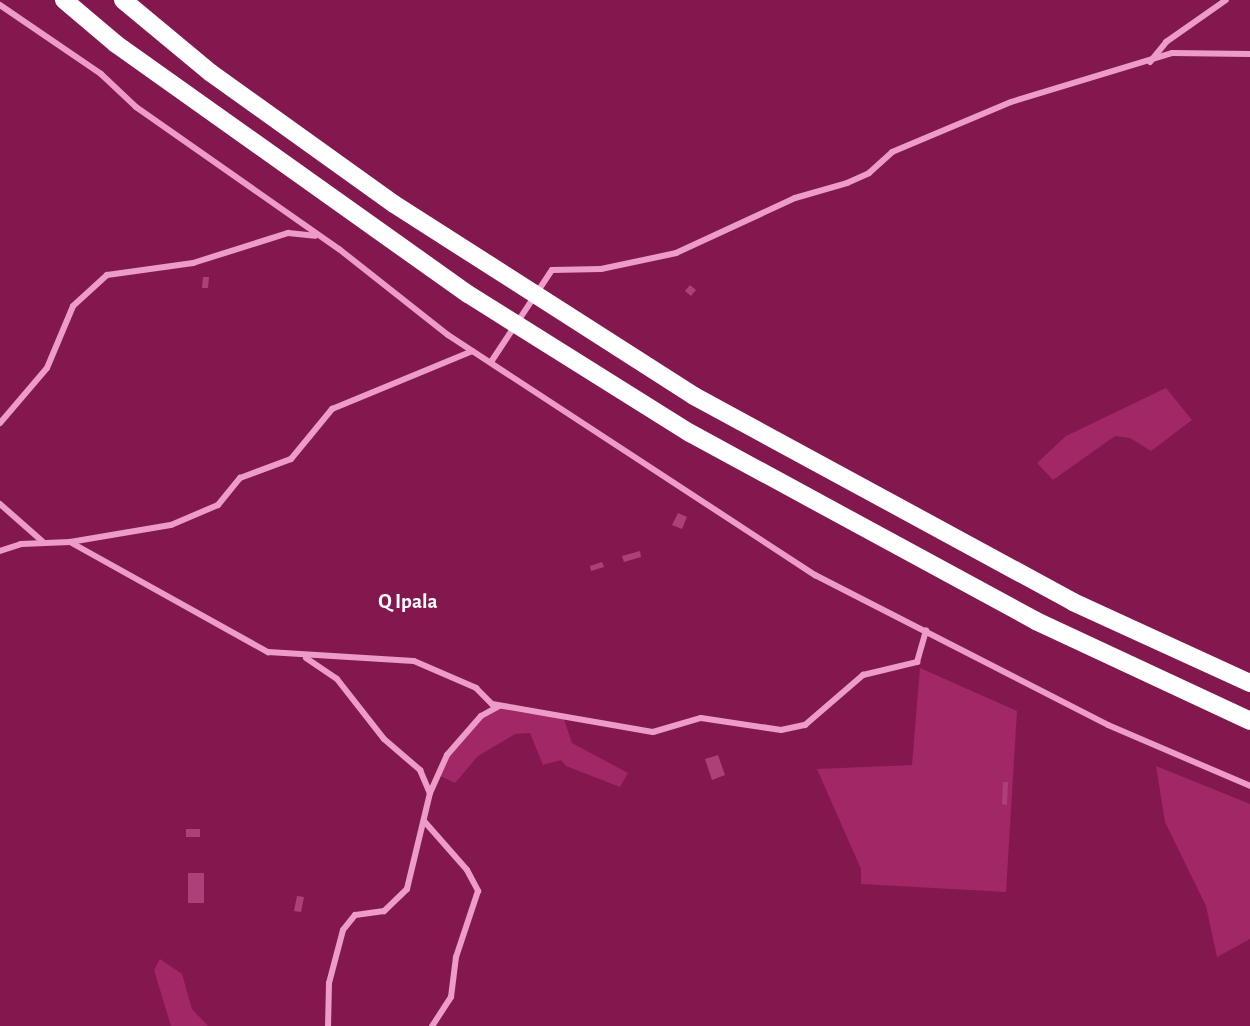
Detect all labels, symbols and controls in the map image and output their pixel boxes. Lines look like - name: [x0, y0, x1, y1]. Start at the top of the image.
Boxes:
- district label: Q Ipala: [378, 589, 438, 615]

